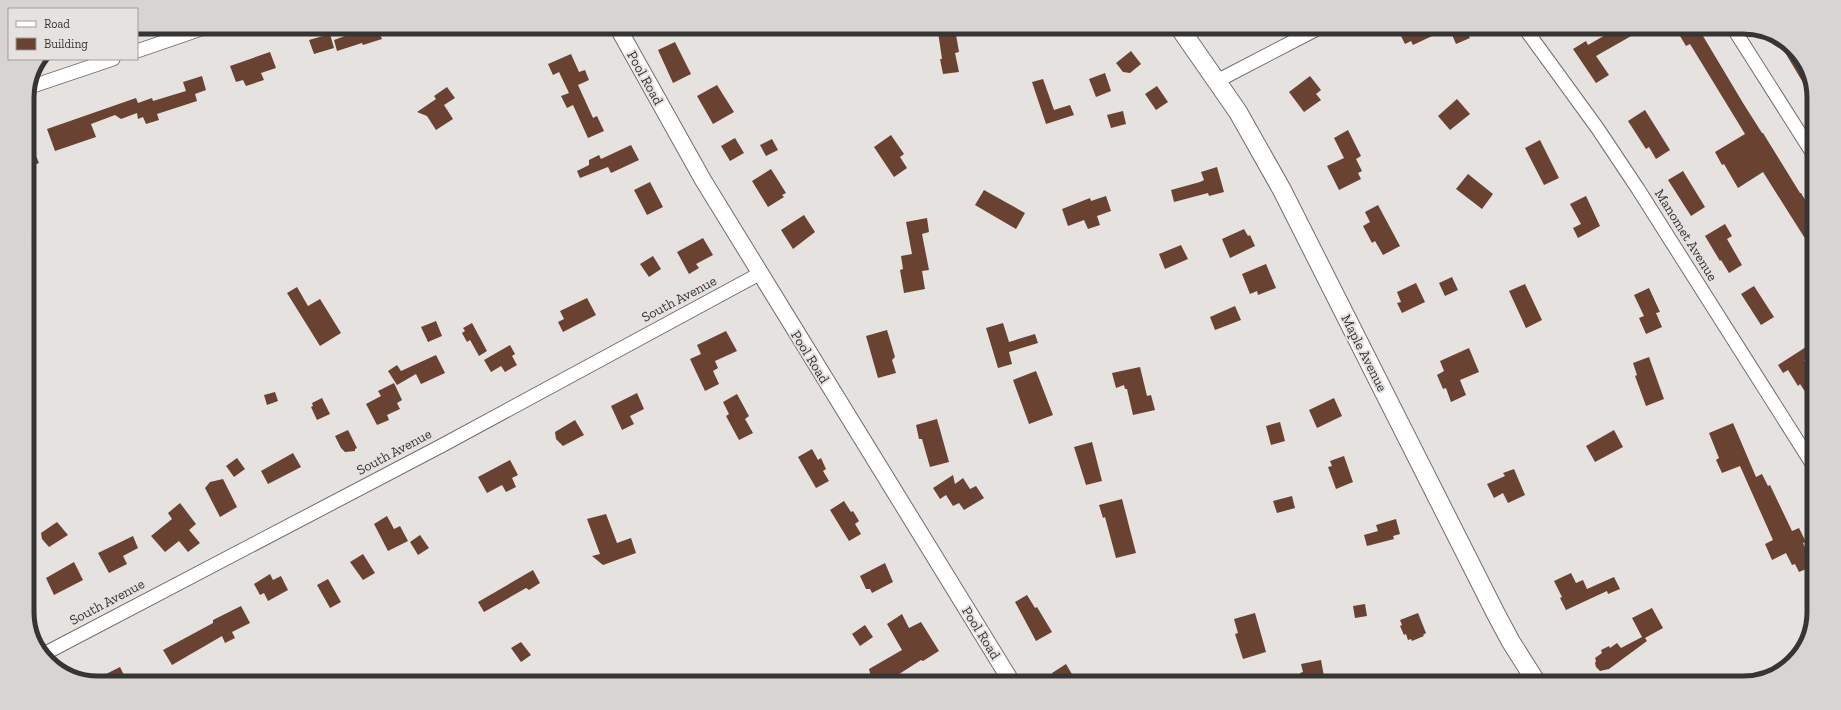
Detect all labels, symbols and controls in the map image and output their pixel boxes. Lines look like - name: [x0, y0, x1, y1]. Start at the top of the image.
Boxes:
- legend: [8, 8, 138, 60]
- text: Road: [44, 17, 70, 31]
- text: Building: [44, 37, 88, 51]
- street label: Pool Road: [623, 48, 667, 108]
- street label: Manomet Avenue: [1651, 186, 1721, 284]
- street label: South Avenue: [639, 272, 720, 326]
- street label: Maple Avenue: [1337, 312, 1391, 395]
- street label: Pool Road: [787, 327, 833, 387]
- street label: South Avenue: [354, 425, 435, 479]
- street label: South Avenue: [67, 575, 148, 629]
- street label: Pool Road: [958, 603, 1004, 663]

